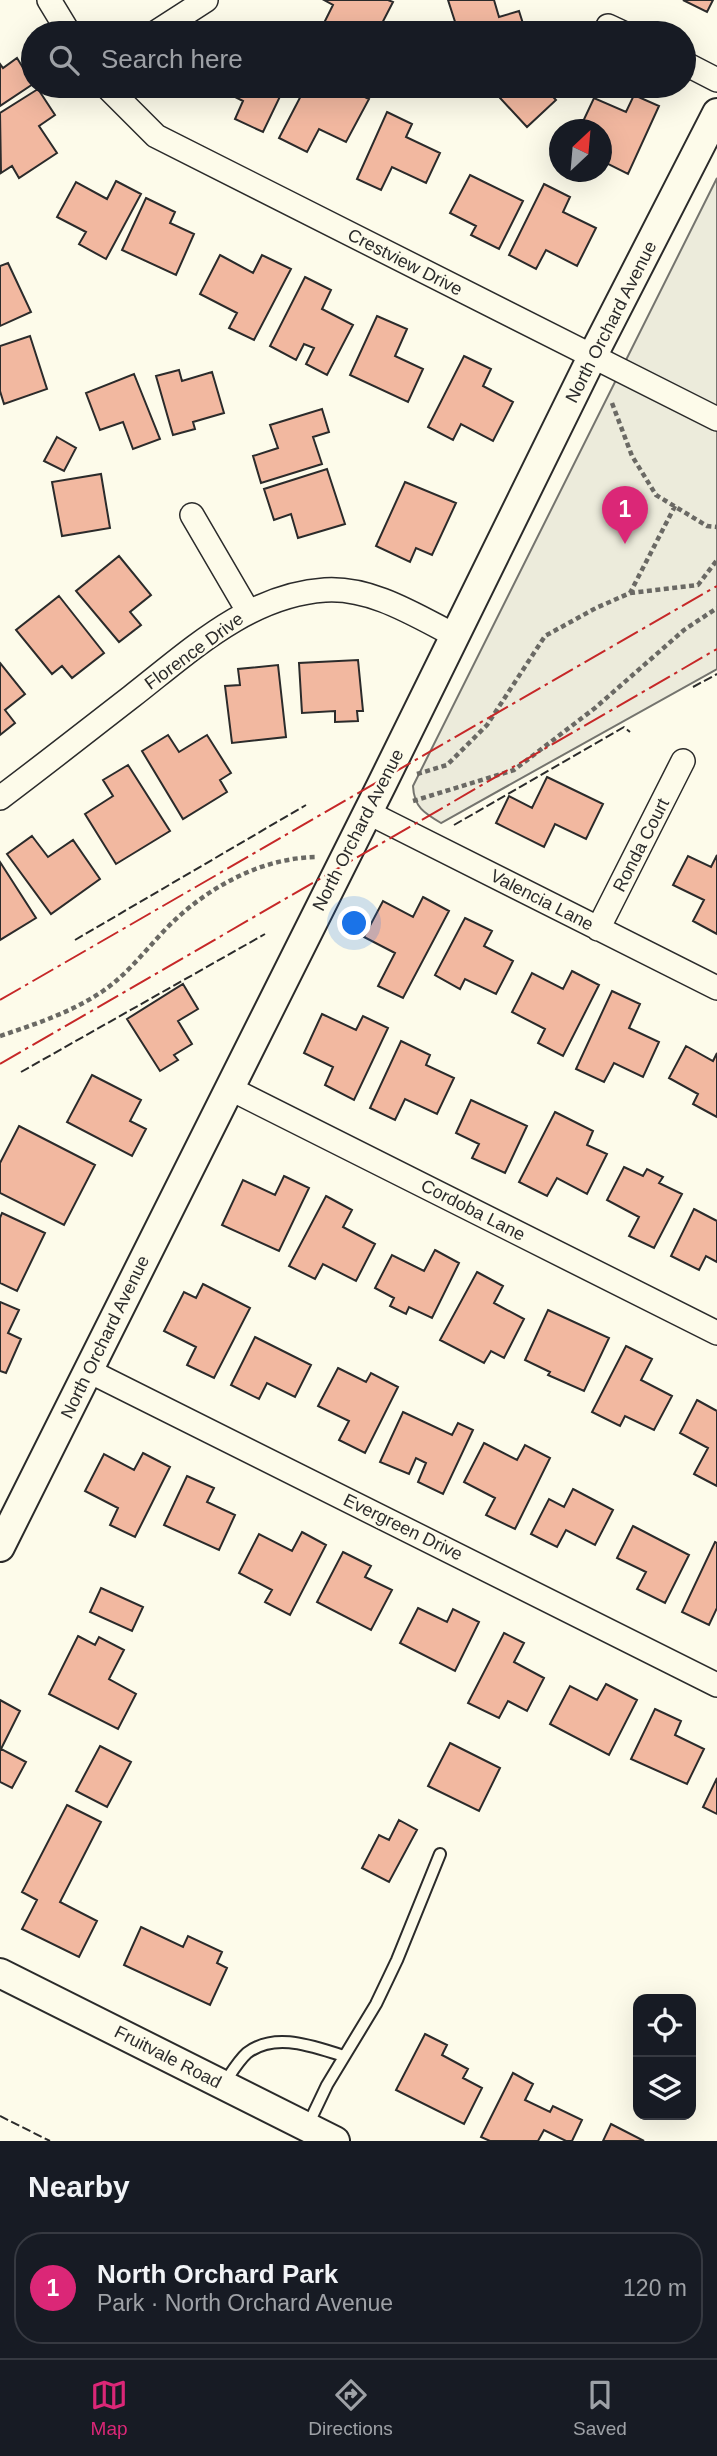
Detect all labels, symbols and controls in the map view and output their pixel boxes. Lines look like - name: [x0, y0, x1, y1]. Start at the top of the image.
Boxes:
- search box: [21, 21, 696, 98]
- icon: search: [45, 41, 83, 79]
- text: Search here: [101, 44, 243, 74]
- north arrow: [549, 119, 612, 182]
- street label: Crestview Drive: [344, 224, 466, 300]
- street label: North Orchard Avenue: [562, 238, 660, 406]
- pin: 1: [602, 486, 648, 544]
- street label: Florence Drive: [141, 609, 247, 693]
- street label: North Orchard Avenue: [309, 746, 407, 914]
- street label: Ronda Court: [609, 795, 673, 895]
- street label: Valencia Lane: [487, 865, 597, 935]
- your location: [337, 906, 371, 940]
- street label: Cordoba Lane: [418, 1175, 528, 1245]
- street label: North Orchard Avenue: [57, 1252, 153, 1422]
- street label: Evergreen Drive: [340, 1490, 466, 1564]
- map controls: [633, 1994, 696, 2120]
- button: locate: [633, 1994, 696, 2057]
- street label: Fruitvale Road: [111, 2022, 225, 2092]
- button: layers: [633, 2057, 696, 2120]
- text: Nearby: [28, 2170, 130, 2203]
- text: North Orchard Park: [97, 2259, 338, 2289]
- text: 1: [47, 2275, 59, 2301]
- text: 120 m: [623, 2275, 687, 2301]
- text: Park · North Orchard Avenue: [97, 2290, 393, 2316]
- tab: Map: [90, 2376, 128, 2440]
- tab: Directions: [308, 2376, 393, 2440]
- tab: Saved: [573, 2376, 627, 2440]

